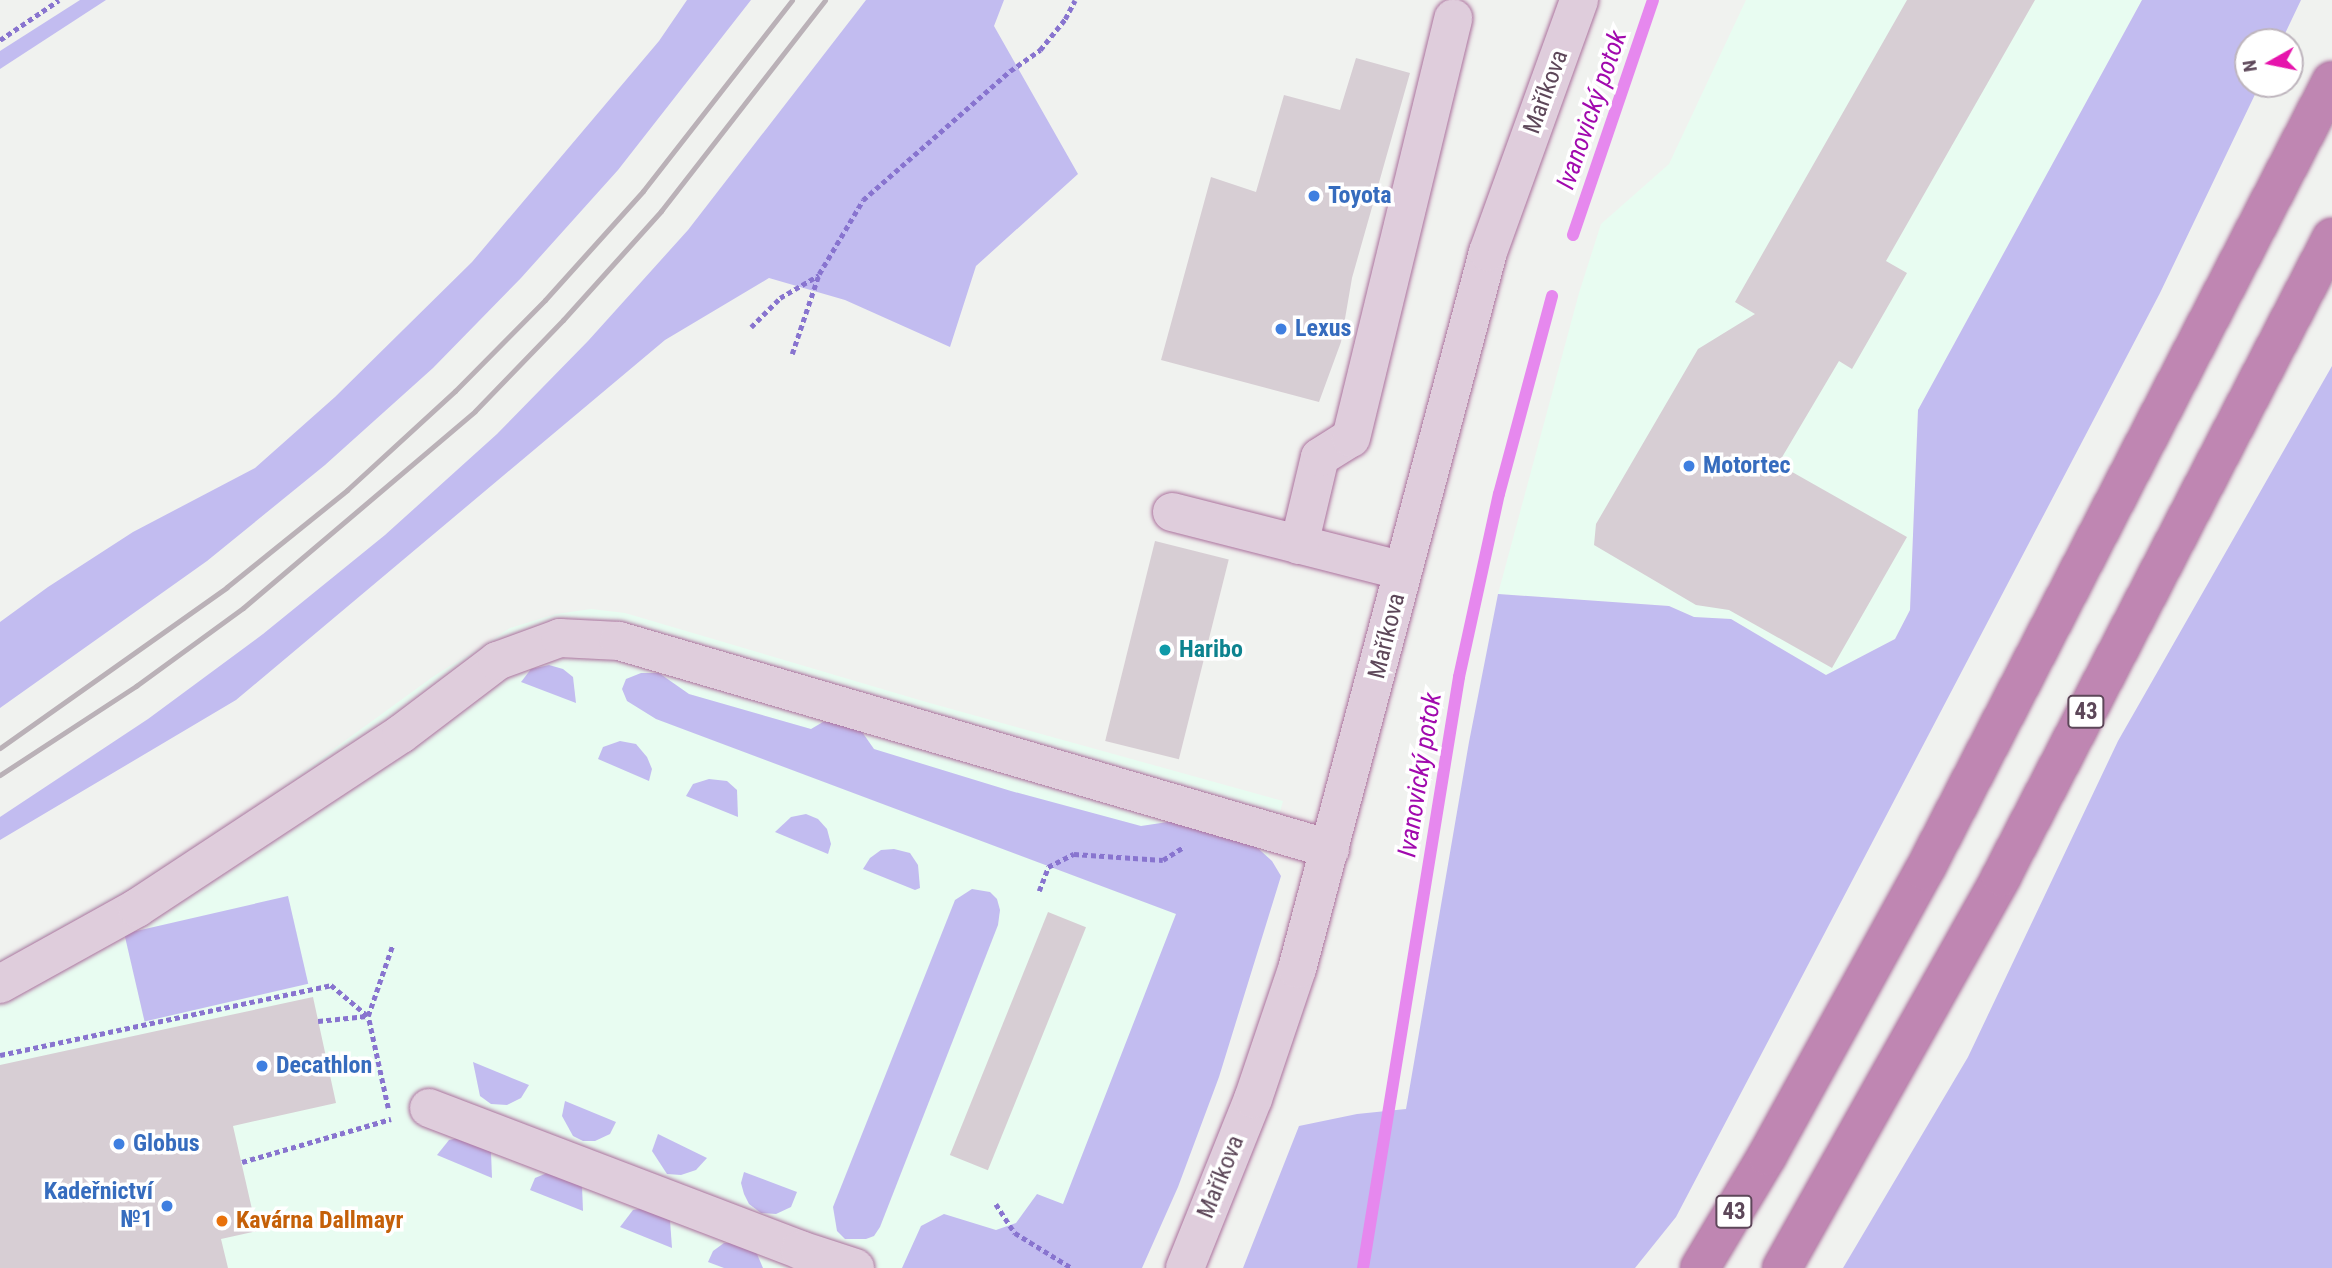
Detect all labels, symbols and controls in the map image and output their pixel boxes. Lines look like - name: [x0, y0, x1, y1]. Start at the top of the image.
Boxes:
- water label: Ivanovický potok: [1550, 26, 1634, 194]
- north arrow: [2234, 28, 2304, 98]
- street label: Maříkova: [1518, 46, 1574, 138]
- text: N: [2237, 59, 2262, 74]
- place label: Toyota: [1328, 182, 1392, 210]
- marker: Toyota: [1306, 188, 1322, 204]
- place label: Lexus: [1295, 315, 1352, 343]
- marker: Lexus: [1273, 321, 1289, 337]
- place label: Motortec: [1703, 452, 1791, 480]
- marker: Motortec: [1681, 458, 1697, 474]
- street label: Maříkova: [1363, 590, 1411, 682]
- place label: Haribo: [1179, 636, 1243, 664]
- marker: Haribo: [1157, 642, 1173, 658]
- water label: Ivanovický potok: [1392, 691, 1448, 859]
- road number: 43: [2067, 692, 2105, 732]
- place label: Decathlon: [276, 1052, 372, 1080]
- marker: Decathlon: [254, 1058, 270, 1074]
- place label: Globus: [133, 1130, 200, 1158]
- street label: Maříkova: [1191, 1131, 1251, 1223]
- marker: Globus: [111, 1136, 127, 1152]
- place label: Kadeřnictví №1: [44, 1178, 153, 1234]
- road number: 43: [1715, 1192, 1753, 1232]
- marker: Kadeřnictví №1: [159, 1198, 175, 1214]
- place label: Kavárna Dallmayr: [236, 1207, 403, 1235]
- marker: Kavárna Dallmayr: [214, 1213, 230, 1229]

